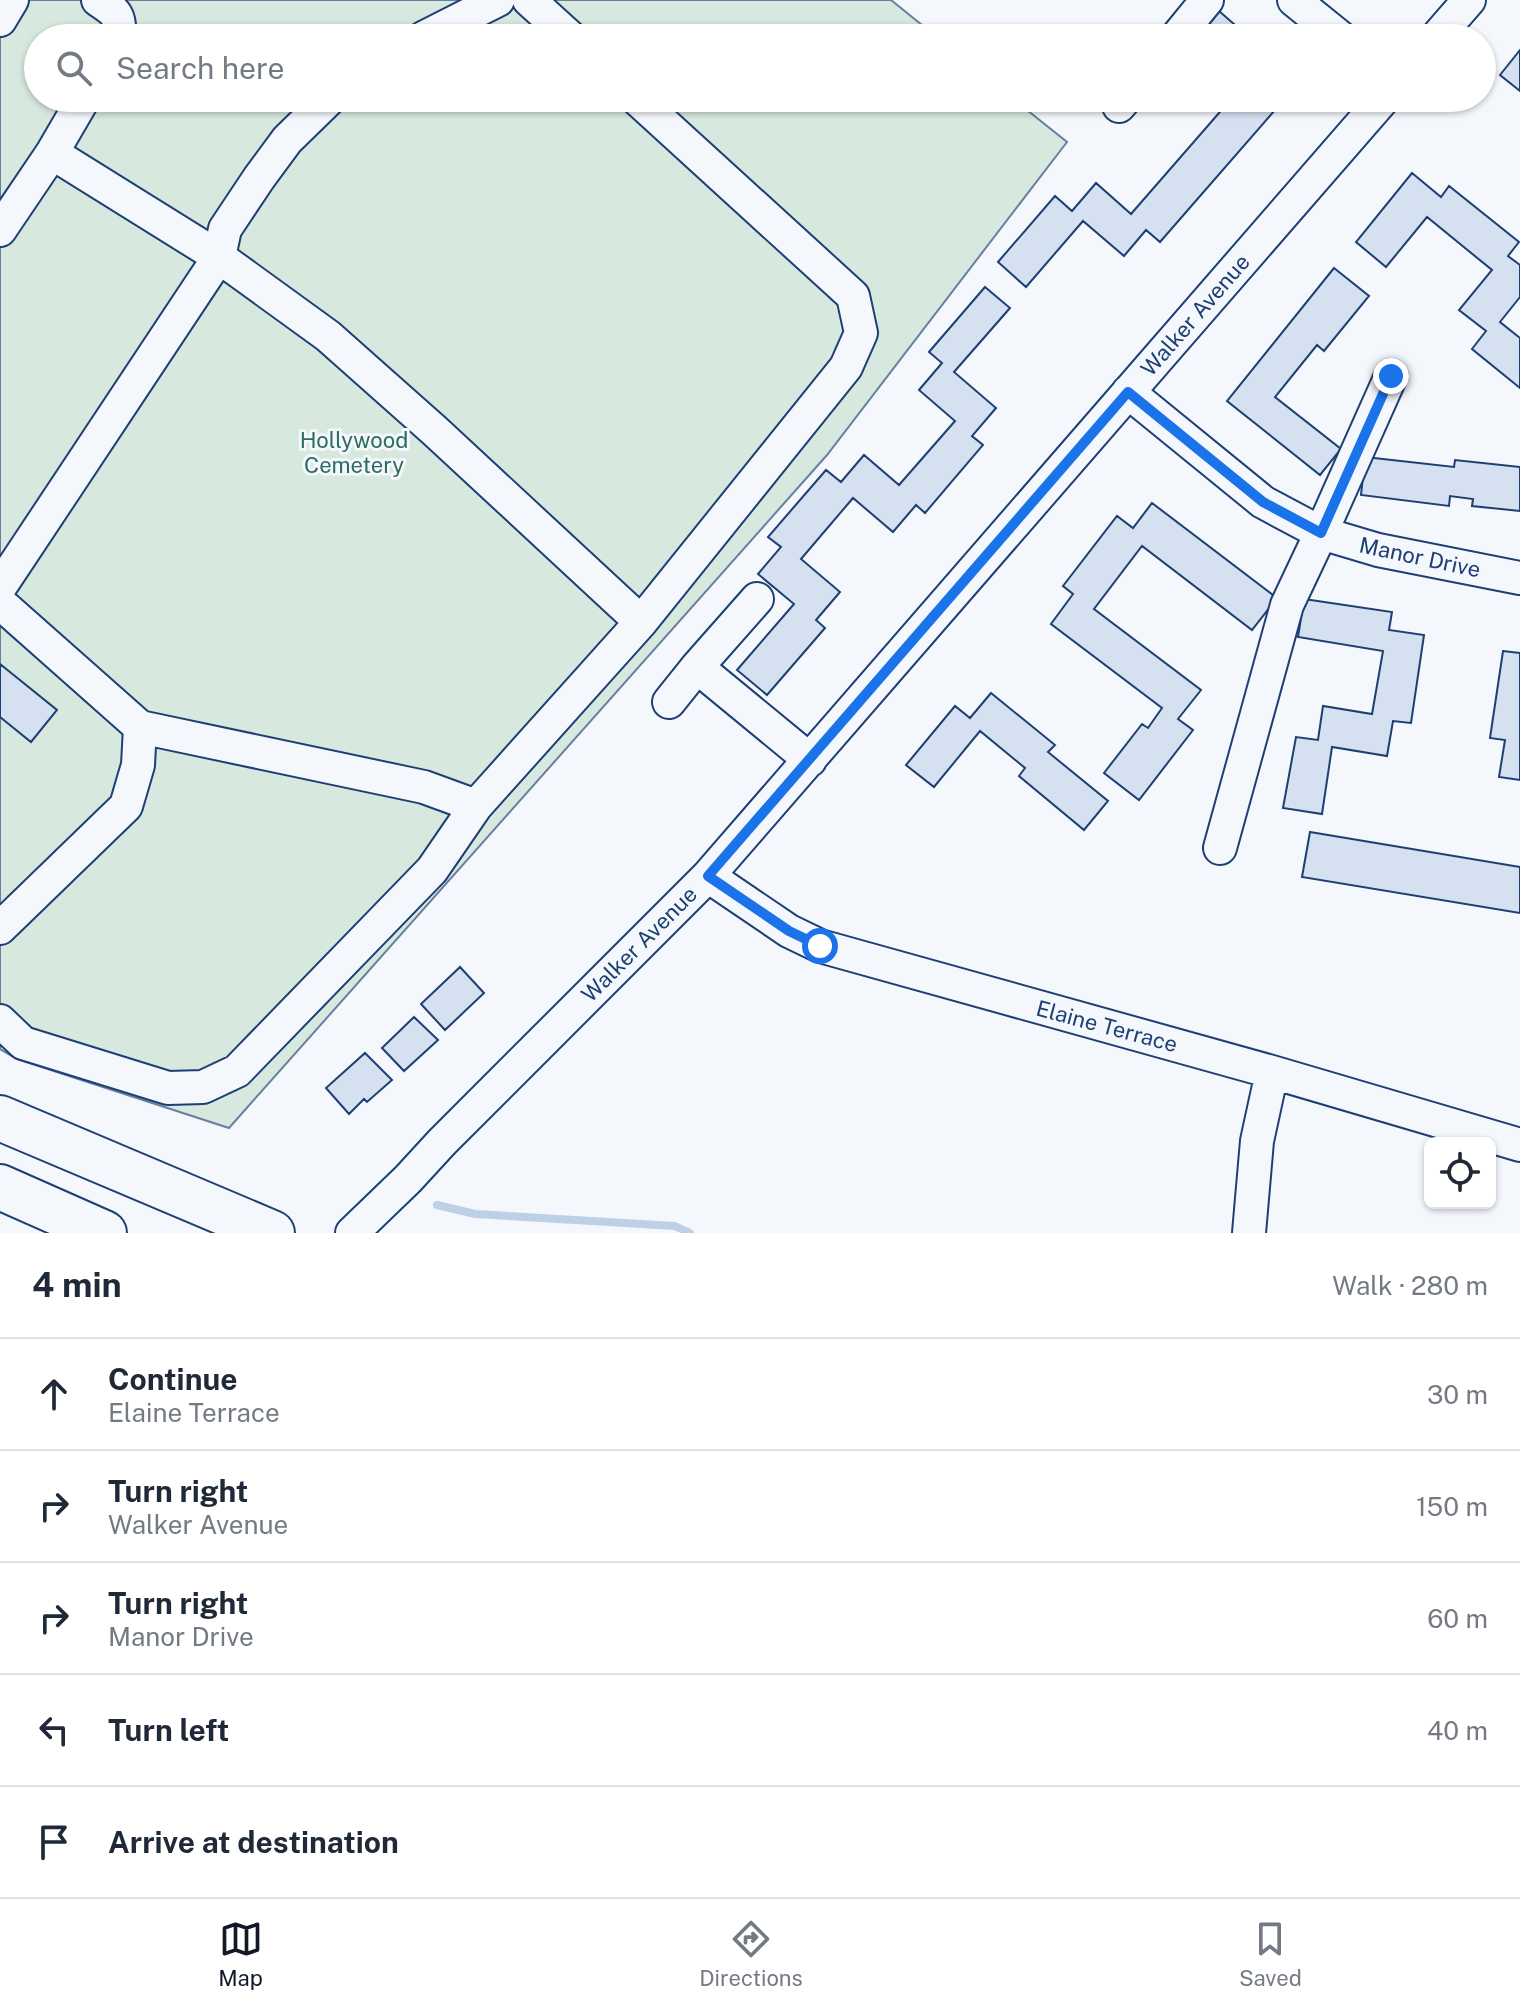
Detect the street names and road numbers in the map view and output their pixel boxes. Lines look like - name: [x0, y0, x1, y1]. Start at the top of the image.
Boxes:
- street label: Walker Avenue: [1135, 249, 1255, 381]
- street label: Manor Drive: [1357, 531, 1483, 583]
- street label: Walker Avenue: [576, 881, 702, 1007]
- street label: Elaine Terrace: [1033, 995, 1181, 1057]

